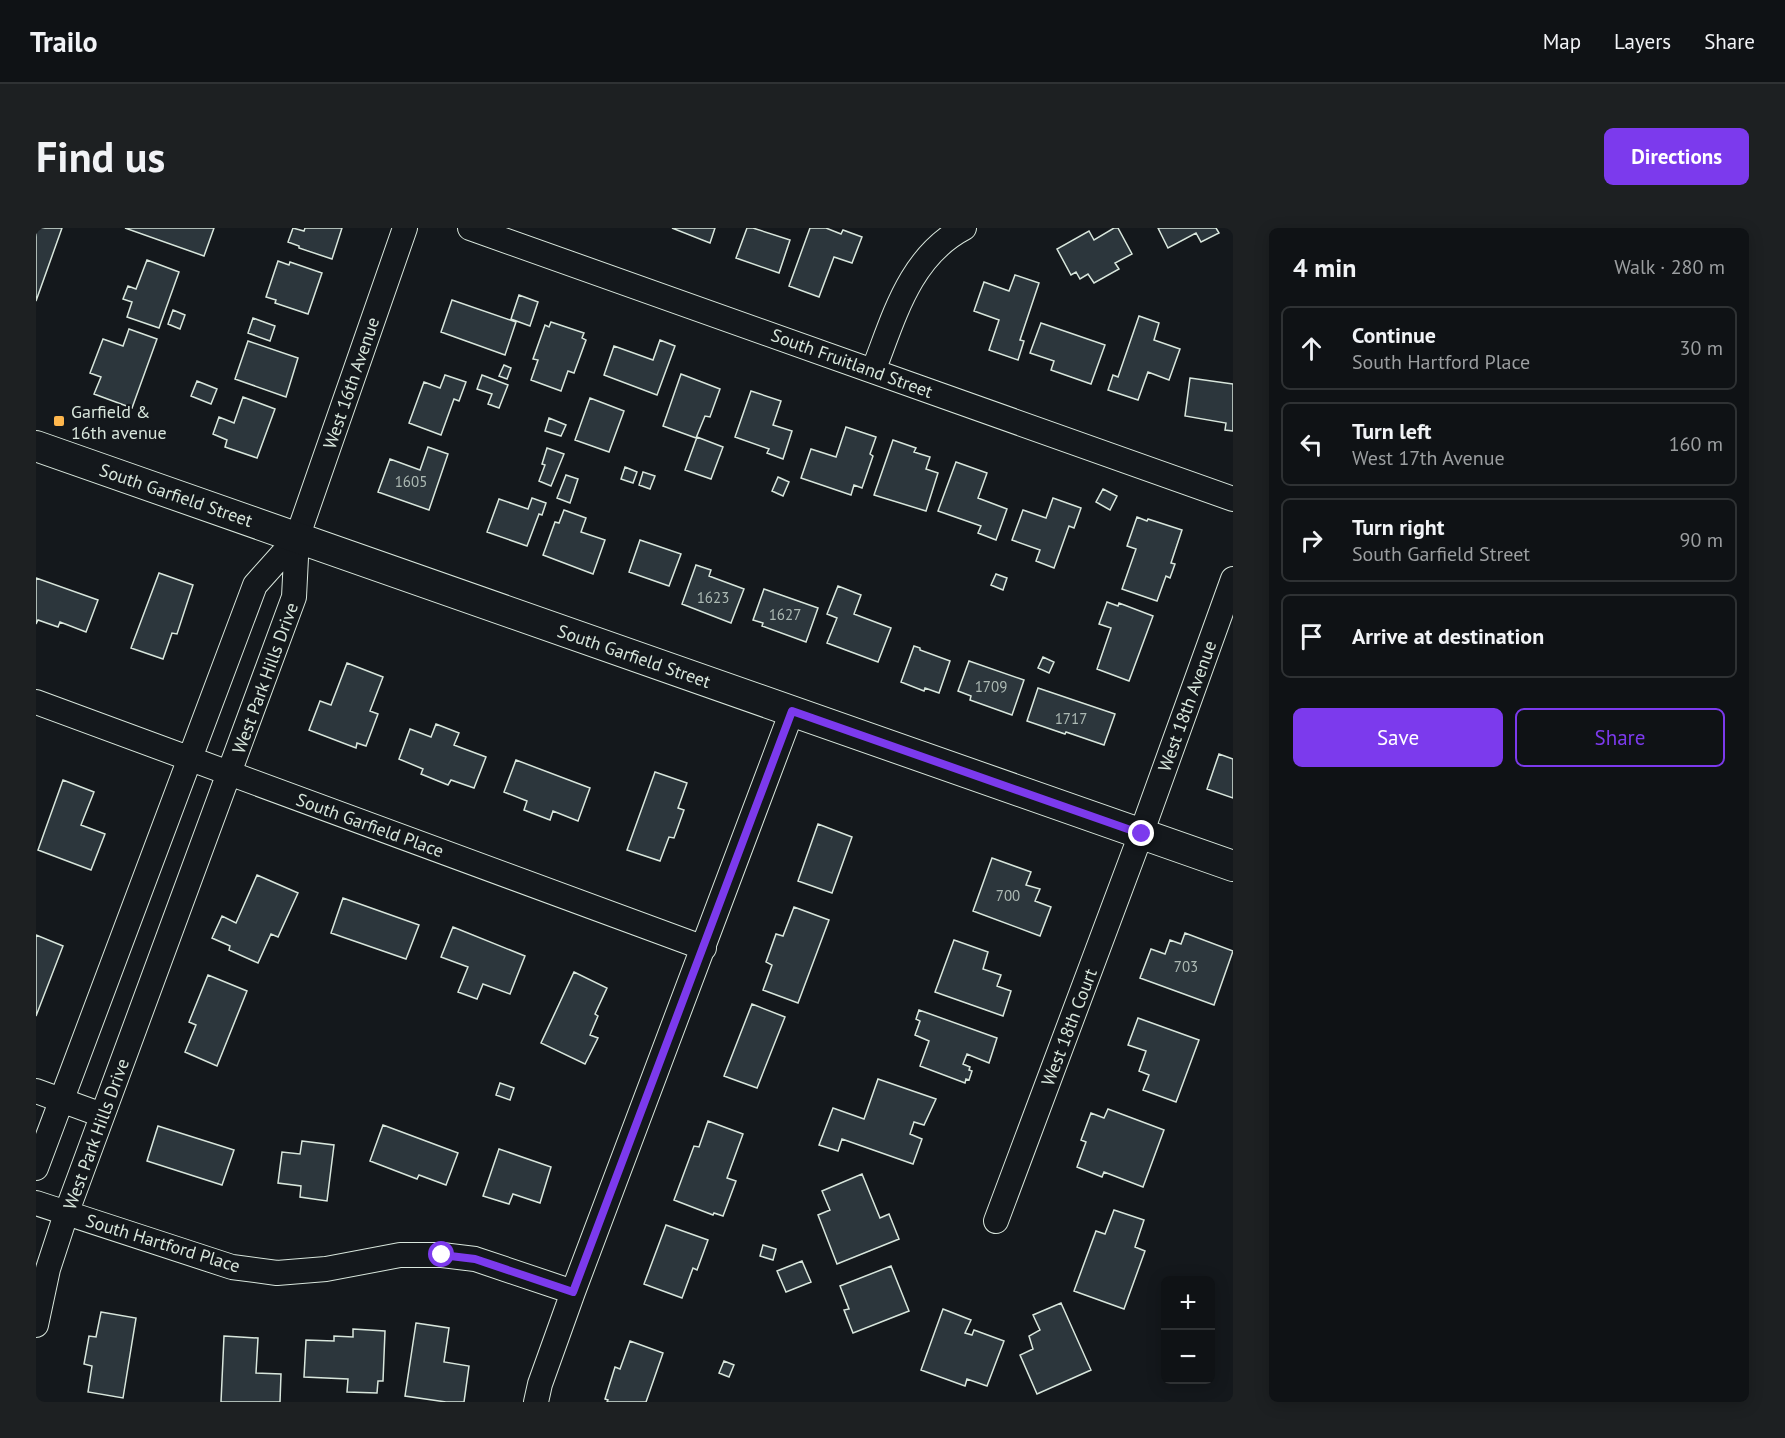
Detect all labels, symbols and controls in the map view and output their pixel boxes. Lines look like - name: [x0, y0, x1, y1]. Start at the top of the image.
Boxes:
- text: Trailo: [30, 23, 97, 60]
- text: Map: [1543, 28, 1581, 55]
- text: Layers: [1614, 28, 1671, 55]
- text: Share: [1704, 28, 1755, 55]
- button: Directions: [1604, 128, 1749, 185]
- text: Find us: [36, 129, 165, 184]
- text: 4 min: [1293, 251, 1356, 284]
- text: Walk · 280 m: [1614, 254, 1725, 280]
- street label: West 16th Avenue: [318, 314, 384, 452]
- text: Continue: [1352, 321, 1436, 349]
- street label: South Fruitland Street: [768, 323, 936, 403]
- icon: ahead: [1295, 332, 1328, 365]
- text: 30 m: [1680, 335, 1723, 361]
- text: South Hartford Place: [1352, 349, 1530, 375]
- place label: Garfield & 16th avenue: [71, 400, 167, 444]
- marker: Garfield & 16th avenue: [52, 414, 66, 428]
- text: Turn left: [1352, 417, 1432, 445]
- icon: left: [1295, 428, 1328, 461]
- text: 160 m: [1669, 431, 1723, 457]
- text: West 17th Avenue: [1352, 445, 1505, 471]
- street label: South Garfield Street: [96, 458, 256, 532]
- house number: 1605: [395, 472, 427, 491]
- text: Turn right: [1352, 513, 1444, 541]
- icon: right: [1295, 524, 1328, 557]
- text: 90 m: [1680, 527, 1723, 553]
- text: South Garfield Street: [1352, 541, 1530, 567]
- house number: 1623: [697, 588, 729, 607]
- street label: West Park Hills Drive: [227, 599, 303, 757]
- house number: 1627: [769, 605, 801, 624]
- street label: South Garfield Street: [554, 619, 714, 693]
- icon: arrive: [1295, 620, 1328, 653]
- text: Arrive at destination: [1352, 622, 1544, 650]
- street label: West 18th Avenue: [1153, 637, 1221, 775]
- house number: 1709: [975, 677, 1007, 696]
- button: Save: [1293, 708, 1503, 767]
- button: Share: [1515, 708, 1725, 767]
- house number: 1717: [1055, 709, 1087, 728]
- street label: South Garfield Place: [293, 788, 447, 862]
- route end: [1128, 820, 1154, 846]
- house number: 700: [996, 886, 1020, 905]
- house number: 703: [1174, 957, 1198, 976]
- street label: West 18th Court: [1036, 965, 1102, 1089]
- street label: West Park Hills Drive: [58, 1055, 134, 1213]
- street label: South Hartford Place: [83, 1209, 243, 1277]
- route start: [428, 1241, 454, 1267]
- map controls: [1161, 1276, 1215, 1384]
- button: +: [1161, 1276, 1215, 1330]
- button: −: [1161, 1330, 1215, 1384]

